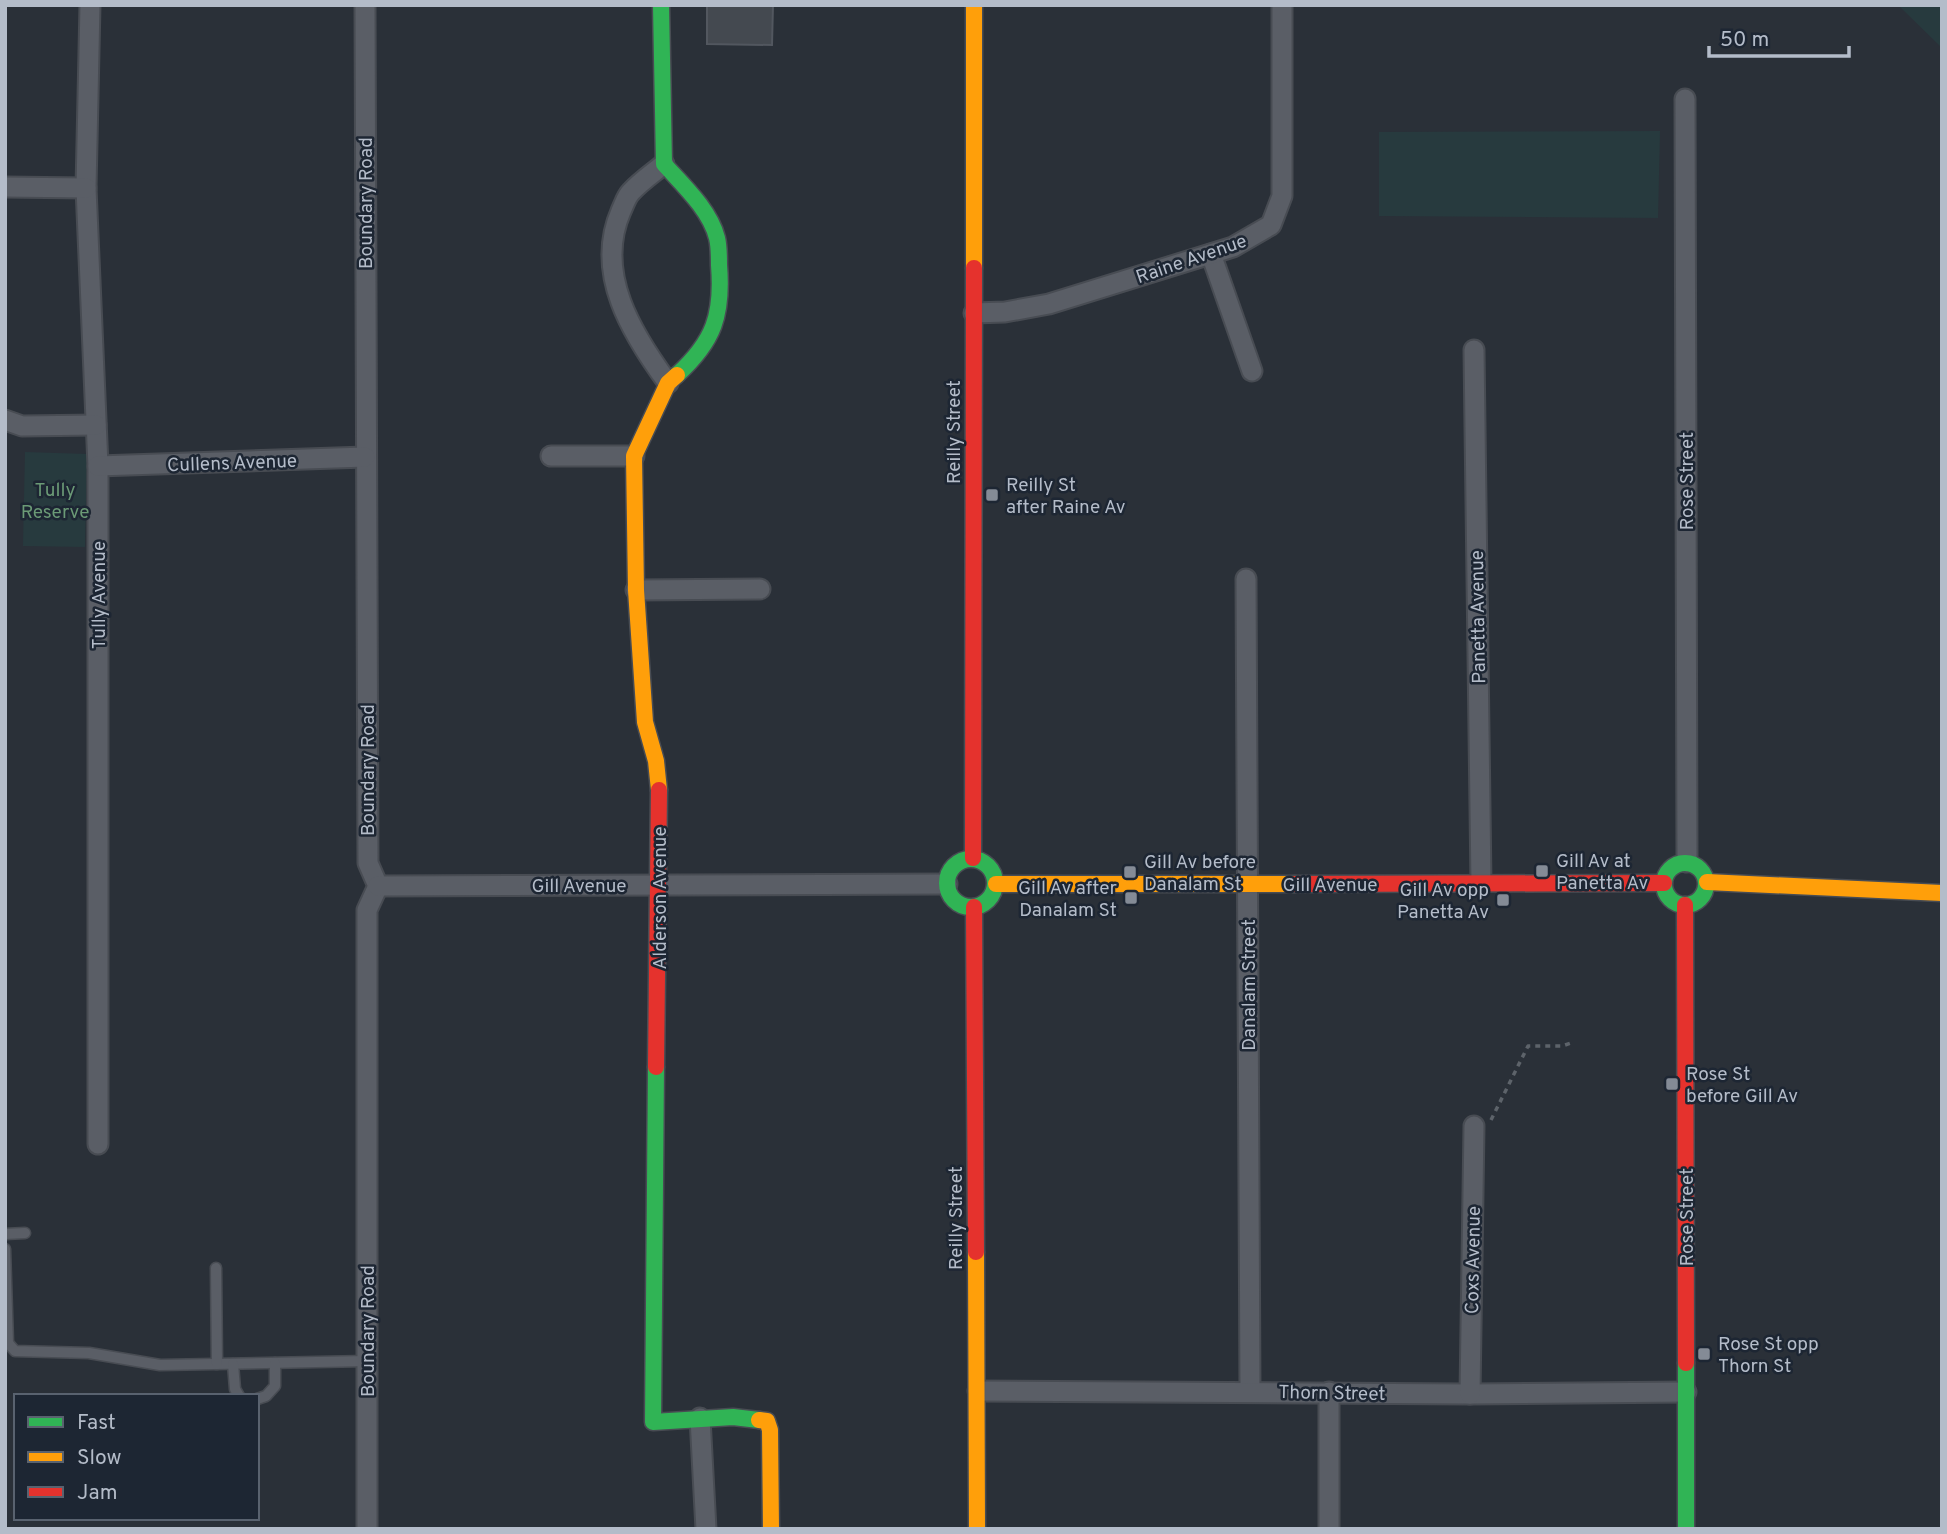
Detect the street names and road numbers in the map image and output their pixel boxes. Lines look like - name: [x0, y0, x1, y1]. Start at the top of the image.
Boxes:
- street label: Boundary Road: [355, 137, 379, 269]
- street label: Raine Avenue: [1133, 230, 1250, 290]
- street label: Reilly Street: [943, 380, 967, 484]
- street label: Rose Street: [1676, 432, 1700, 530]
- street label: Cullens Avenue: [167, 450, 298, 478]
- street label: Tully Avenue: [88, 541, 112, 649]
- street label: Panetta Avenue: [1466, 550, 1492, 684]
- street label: Boundary Road: [357, 704, 381, 836]
- street label: Alderson Avenue: [649, 826, 673, 970]
- street label: Gill Avenue: [1282, 874, 1378, 898]
- street label: Gill Avenue: [531, 875, 627, 899]
- street label: Danalam Street: [1238, 919, 1262, 1051]
- street label: Reilly Street: [945, 1166, 969, 1270]
- street label: Rose Street: [1676, 1168, 1700, 1266]
- street label: Coxs Avenue: [1461, 1206, 1487, 1314]
- street label: Boundary Road: [357, 1265, 381, 1397]
- street label: Thorn Street: [1278, 1381, 1386, 1407]

